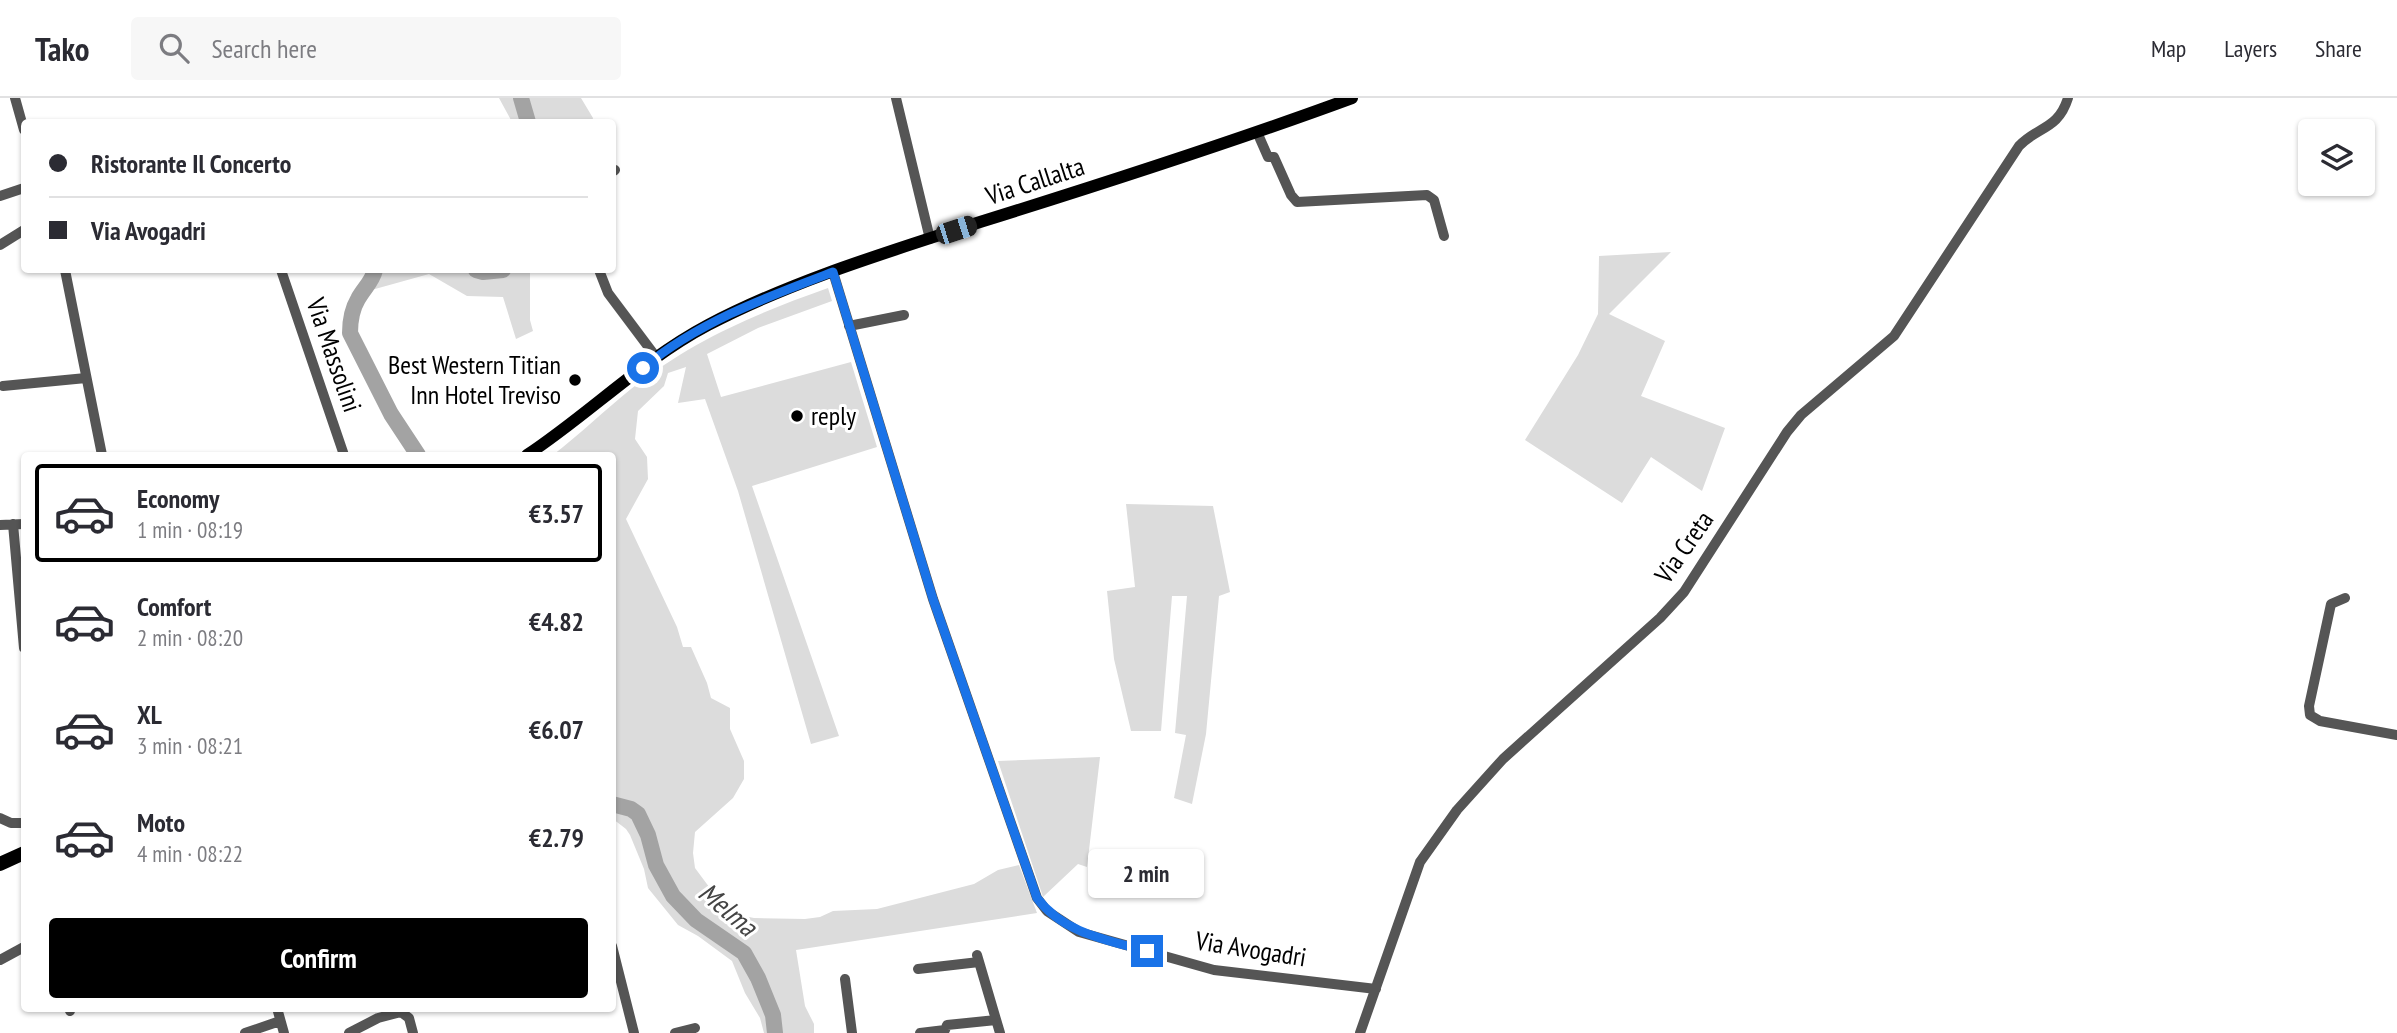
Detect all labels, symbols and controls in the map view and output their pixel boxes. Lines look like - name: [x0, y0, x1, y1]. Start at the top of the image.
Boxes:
- search box: [131, 17, 621, 80]
- text: Tako: [35, 27, 89, 70]
- icon: search: [155, 29, 193, 67]
- text: Search here: [211, 32, 317, 65]
- text: Map: [2151, 33, 2186, 64]
- text: Layers: [2224, 33, 2277, 64]
- text: Share: [2315, 33, 2362, 64]
- map controls: [2298, 119, 2375, 196]
- button: layers: [2298, 119, 2375, 196]
- text: Ristorante Il Concerto: [91, 147, 291, 180]
- street label: Via Callalta: [980, 149, 1088, 212]
- text: Via Avogadri: [91, 214, 206, 247]
- car: [933, 214, 980, 246]
- street label: Via Massolini: [299, 293, 369, 416]
- place label: Best Western Titian Inn Hotel Treviso: [388, 348, 561, 411]
- route start: [627, 352, 659, 384]
- marker: Best Western Titian Inn Hotel Treviso: [567, 372, 583, 388]
- place label: reply: [811, 399, 856, 432]
- marker: reply: [789, 408, 805, 424]
- icon: car: [53, 482, 116, 545]
- text: Economy: [137, 482, 219, 515]
- text: €3.57: [529, 497, 584, 530]
- street label: Via Creta: [1646, 504, 1720, 590]
- text: 1 min · 08:19: [137, 515, 243, 544]
- icon: car: [53, 590, 116, 653]
- text: Comfort: [137, 590, 211, 623]
- text: €4.82: [529, 605, 584, 638]
- text: 2 min · 08:20: [137, 623, 243, 652]
- icon: car: [53, 698, 116, 761]
- text: XL: [137, 698, 162, 731]
- text: €6.07: [529, 713, 584, 746]
- text: 3 min · 08:21: [137, 731, 243, 760]
- icon: car: [53, 806, 116, 869]
- text: Moto: [137, 806, 185, 839]
- text: €2.79: [529, 821, 584, 854]
- text: 4 min · 08:22: [137, 839, 243, 868]
- callout: 2 min: [1089, 850, 1205, 898]
- text: 2 min: [1123, 859, 1169, 888]
- water label: Melma: [691, 873, 767, 945]
- button: Confirm: [49, 918, 588, 998]
- street label: Via Avogadri: [1193, 923, 1309, 974]
- route end: [1131, 935, 1163, 967]

